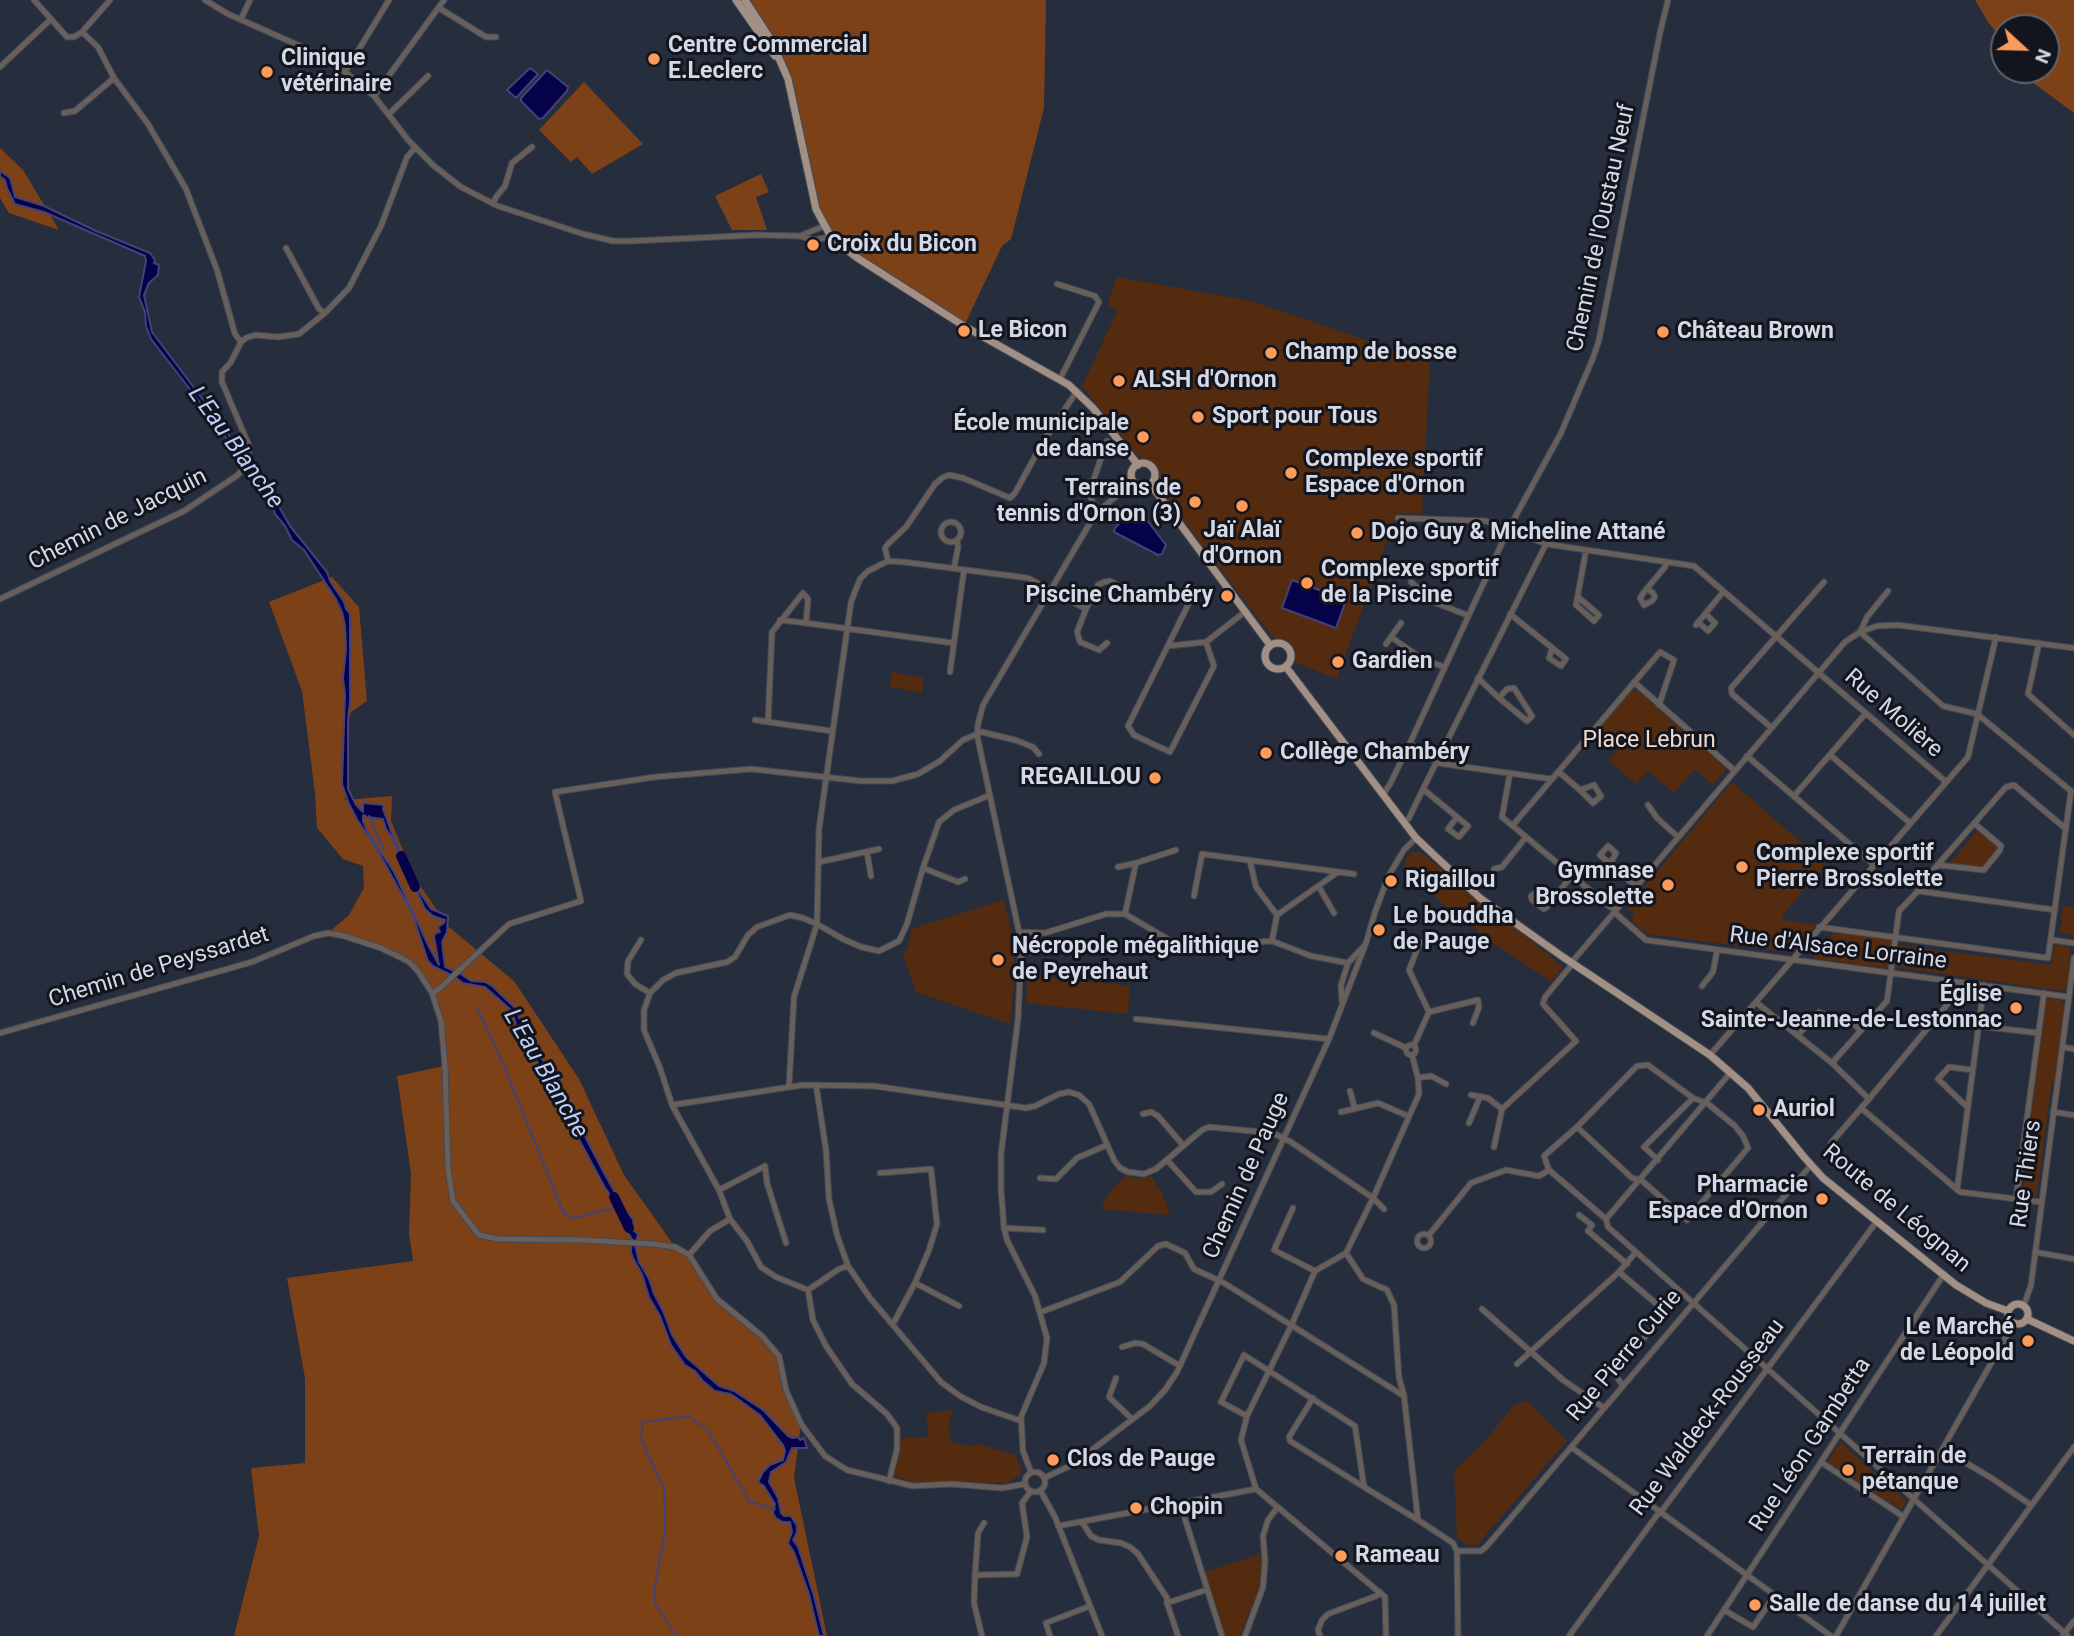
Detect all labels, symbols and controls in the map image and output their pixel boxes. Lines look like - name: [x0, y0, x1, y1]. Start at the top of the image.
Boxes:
- north arrow: [1990, 14, 2060, 84]
- place label: Centre Commercial E.Leclerc: [668, 32, 867, 86]
- place label: Clinique vétérinaire: [281, 45, 392, 99]
- text: N: [2030, 46, 2056, 67]
- marker: Centre Commercial E.Leclerc: [646, 51, 662, 67]
- marker: Clinique vétérinaire: [259, 64, 275, 80]
- street label: Chemin de l'Oustau Neuf: [1562, 102, 1642, 354]
- place label: Croix du Bicon: [827, 231, 977, 259]
- marker: Croix du Bicon: [805, 237, 821, 253]
- place label: Le Bicon: [978, 317, 1067, 345]
- place label: Château Brown: [1677, 318, 1834, 346]
- marker: Le Bicon: [956, 323, 972, 339]
- marker: Château Brown: [1655, 324, 1671, 340]
- place label: Champ de bosse: [1285, 339, 1457, 367]
- marker: Champ de bosse: [1263, 345, 1279, 361]
- place label: ALSH d'Ornon: [1133, 367, 1277, 395]
- marker: ALSH d'Ornon: [1111, 373, 1127, 389]
- water label: L'Eau Blanche: [181, 381, 289, 515]
- place label: Sport pour Tous: [1212, 403, 1377, 431]
- marker: Sport pour Tous: [1190, 409, 1206, 425]
- place label: École municipale de danse: [953, 410, 1129, 464]
- marker: École municipale de danse: [1135, 429, 1151, 445]
- place label: Complexe sportif Espace d'Ornon: [1305, 446, 1483, 500]
- street label: Chemin de Jacquin: [24, 463, 212, 577]
- marker: Complexe sportif Espace d'Ornon: [1283, 465, 1299, 481]
- place label: Terrains de tennis d'Ornon (3): [997, 475, 1181, 529]
- marker: Terrains de tennis d'Ornon (3): [1187, 494, 1203, 510]
- marker: Jaï Alaï d'Ornon: [1234, 498, 1250, 514]
- place label: Jaï Alaï d'Ornon: [1202, 517, 1282, 571]
- place label: Dojo Guy & Micheline Attané: [1371, 519, 1665, 547]
- marker: Dojo Guy & Micheline Attané: [1349, 525, 1365, 541]
- place label: Complexe sportif de la Piscine: [1321, 556, 1499, 610]
- marker: Complexe sportif de la Piscine: [1299, 575, 1315, 591]
- place label: Piscine Chambéry: [1025, 582, 1213, 610]
- marker: Piscine Chambéry: [1219, 588, 1235, 604]
- place label: Gardien: [1352, 648, 1433, 676]
- marker: Gardien: [1330, 654, 1346, 670]
- street label: Rue Molière: [1838, 664, 1948, 764]
- park label: Place Lebrun: [1582, 727, 1716, 755]
- place label: Collège Chambéry: [1280, 739, 1470, 767]
- marker: Collège Chambéry: [1258, 745, 1274, 761]
- place label: REGAILLOU: [1020, 764, 1141, 792]
- marker: REGAILLOU: [1147, 770, 1163, 786]
- place label: Complexe sportif Pierre Brossolette: [1756, 840, 1943, 894]
- place label: Gymnase Brossolette: [1535, 858, 1654, 912]
- marker: Complexe sportif Pierre Brossolette: [1734, 859, 1750, 875]
- place label: Rigaillou: [1405, 867, 1495, 895]
- marker: Rigaillou: [1383, 873, 1399, 889]
- marker: Gymnase Brossolette: [1660, 877, 1676, 893]
- place label: Le bouddha de Pauge: [1393, 903, 1513, 957]
- street label: Chemin de Peyssardet: [46, 921, 272, 1015]
- marker: Le bouddha de Pauge: [1371, 922, 1387, 938]
- street label: Rue d'Alsace Lorraine: [1728, 922, 1948, 976]
- place label: Nécropole mégalithique de Peyrehaut: [1012, 933, 1259, 987]
- marker: Nécropole mégalithique de Peyrehaut: [990, 952, 1006, 968]
- place label: Église Sainte-Jeanne-de-Lestonnac: [1701, 981, 2002, 1035]
- marker: Église Sainte-Jeanne-de-Lestonnac: [2008, 1000, 2024, 1016]
- water label: L'Eau Blanche: [496, 1004, 594, 1144]
- street label: Chemin de Pauge: [1198, 1088, 1296, 1264]
- place label: Auriol: [1773, 1096, 1835, 1124]
- marker: Auriol: [1751, 1102, 1767, 1118]
- street label: Rue Thiers: [2006, 1118, 2048, 1230]
- street label: Route de Léognan: [1816, 1139, 1976, 1279]
- place label: Pharmacie Espace d'Ornon: [1648, 1172, 1808, 1226]
- marker: Pharmacie Espace d'Ornon: [1814, 1191, 1830, 1207]
- street label: Rue Pierre Curie: [1562, 1284, 1688, 1428]
- street label: Rue Waldeck-Rousseau: [1625, 1314, 1791, 1522]
- place label: Le Marché de Léopold: [1900, 1314, 2014, 1368]
- marker: Le Marché de Léopold: [2020, 1333, 2036, 1349]
- street label: Rue Léon Gambetta: [1744, 1353, 1878, 1537]
- place label: Terrain de pétanque: [1862, 1443, 1966, 1497]
- place label: Clos de Pauge: [1067, 1446, 1215, 1474]
- marker: Clos de Pauge: [1045, 1452, 1061, 1468]
- marker: Terrain de pétanque: [1840, 1462, 1856, 1478]
- place label: Chopin: [1150, 1494, 1223, 1522]
- marker: Chopin: [1128, 1500, 1144, 1516]
- place label: Rameau: [1355, 1542, 1440, 1570]
- marker: Rameau: [1333, 1548, 1349, 1564]
- place label: Salle de danse du 14 juillet: [1769, 1591, 2046, 1619]
- marker: Salle de danse du 14 juillet: [1747, 1597, 1763, 1613]

